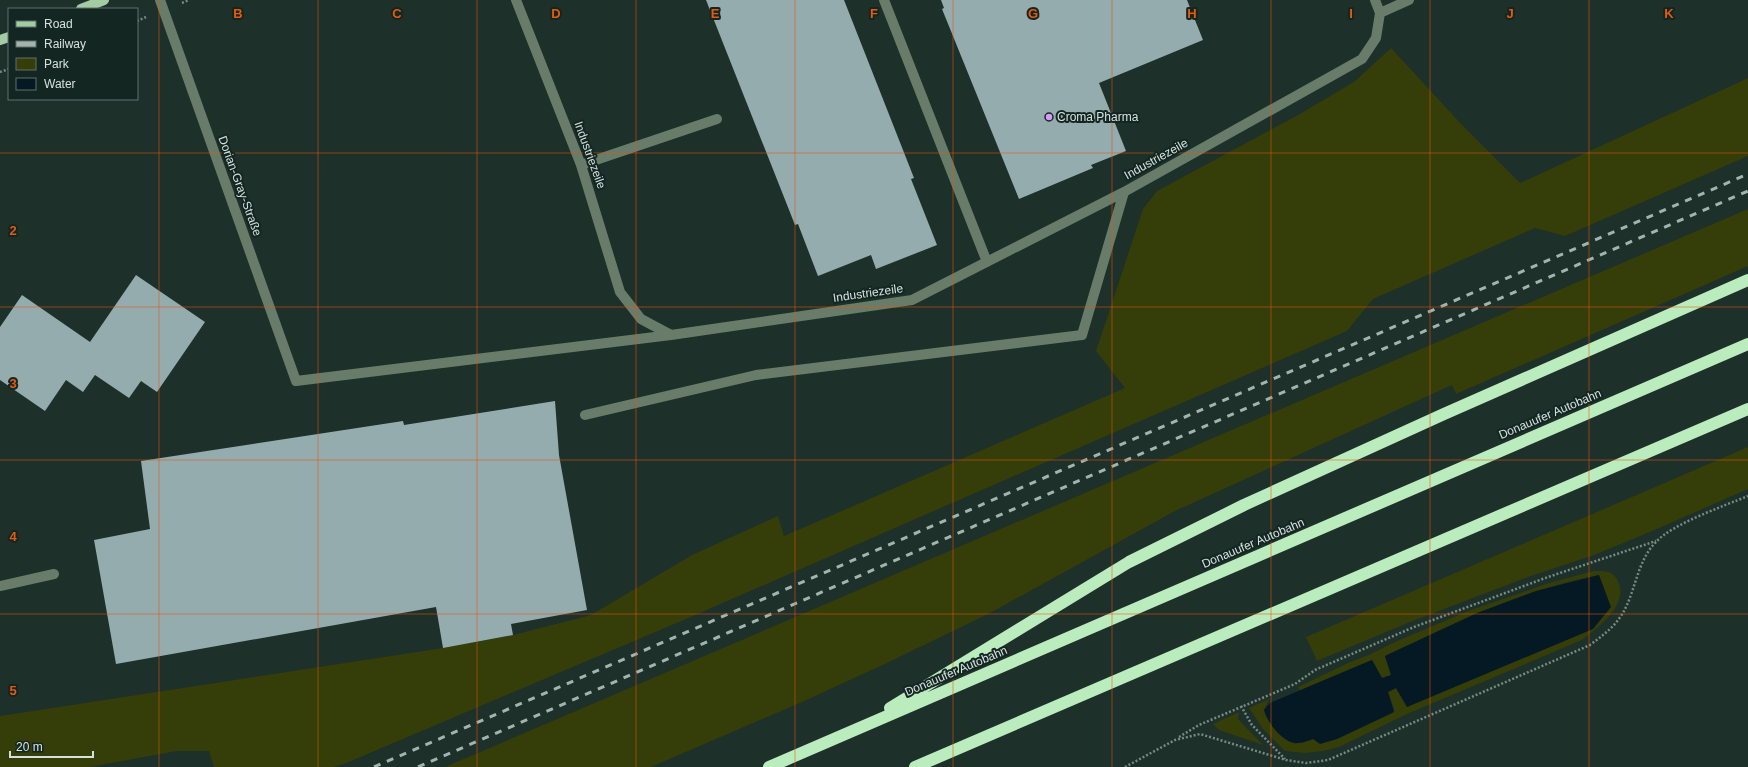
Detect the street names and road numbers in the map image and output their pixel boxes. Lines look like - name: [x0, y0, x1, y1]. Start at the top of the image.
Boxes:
- street label: Industriezeile: [571, 119, 609, 191]
- street label: Dorian-Gray-Straße: [215, 134, 265, 238]
- street label: Industriezeile: [1122, 136, 1191, 182]
- street label: Industriezeile: [832, 281, 904, 305]
- street label: Donauufer Autobahn: [1497, 386, 1603, 442]
- street label: Donauufer Autobahn: [1200, 515, 1306, 571]
- street label: Donauufer Autobahn: [903, 643, 1009, 699]

